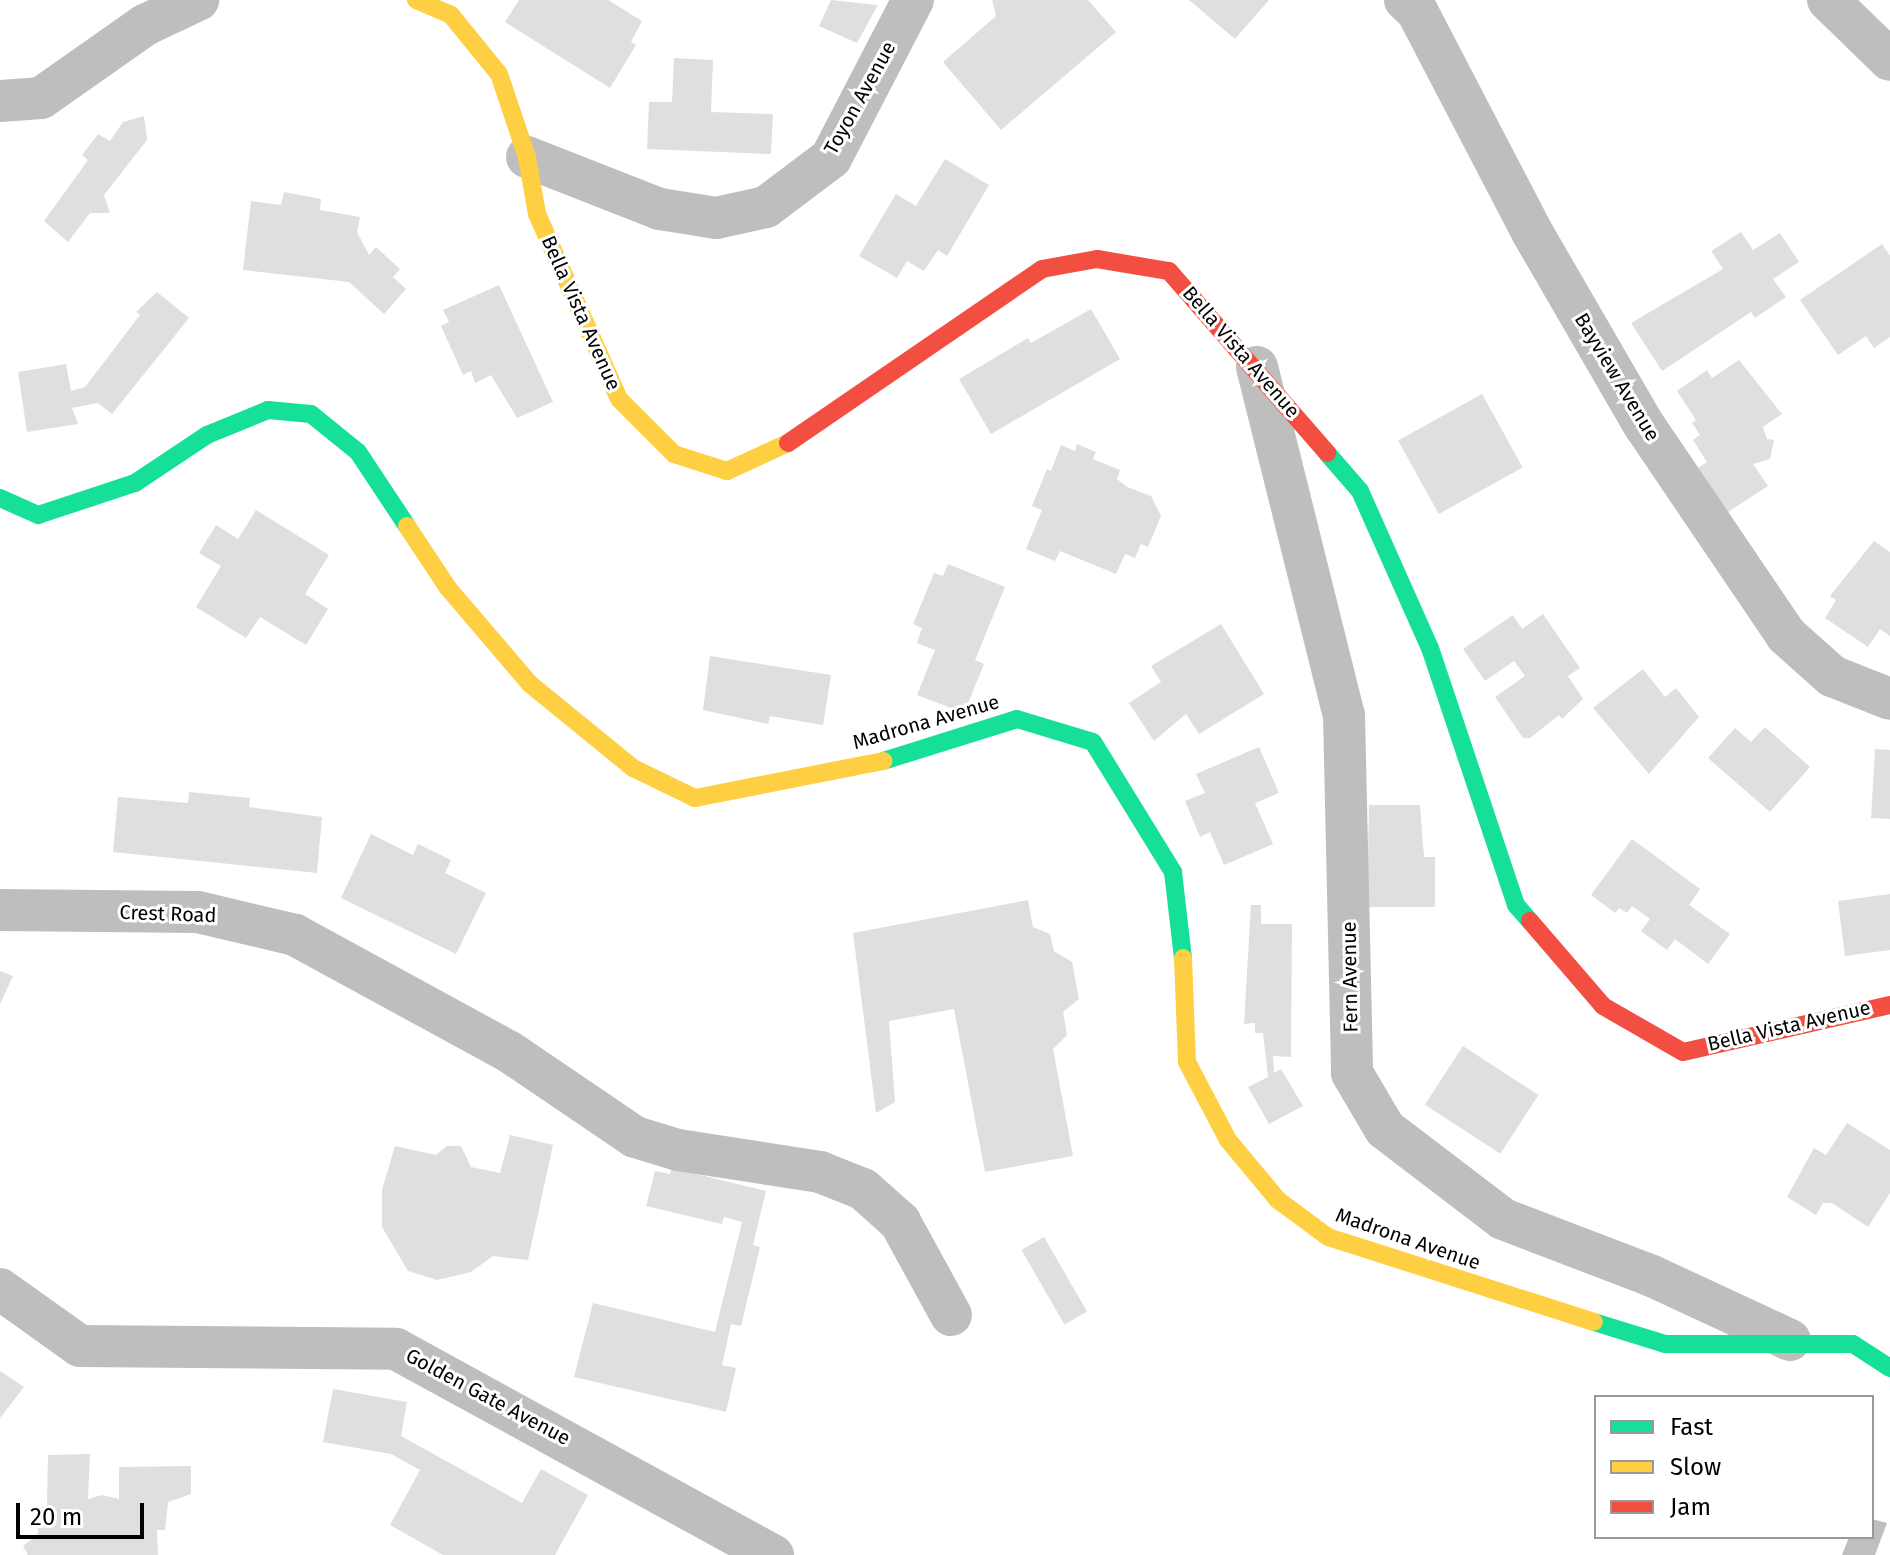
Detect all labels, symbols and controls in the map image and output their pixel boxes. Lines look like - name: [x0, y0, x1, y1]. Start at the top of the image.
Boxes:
- street label: Toyon Avenue: [819, 37, 901, 159]
- street label: Bella Vista Avenue: [536, 232, 626, 394]
- street label: Bella Vista Avenue: [1177, 281, 1305, 423]
- street label: Bayview Avenue: [1569, 309, 1665, 445]
- street label: Madrona Avenue: [850, 690, 1002, 754]
- street label: Crest Road: [119, 900, 217, 928]
- street label: Fern Avenue: [1337, 921, 1363, 1033]
- street label: Bella Vista Avenue: [1705, 996, 1873, 1056]
- street label: Madrona Avenue: [1332, 1203, 1484, 1275]
- street label: Golden Gate Avenue: [402, 1343, 574, 1451]
- legend: [1594, 1395, 1874, 1539]
- text: Fast: [1670, 1413, 1713, 1441]
- text: Slow: [1670, 1453, 1721, 1481]
- scale bar: [20, 1487, 148, 1537]
- text: Jam: [1670, 1493, 1711, 1521]
- text: 20 m: [30, 1503, 82, 1531]

